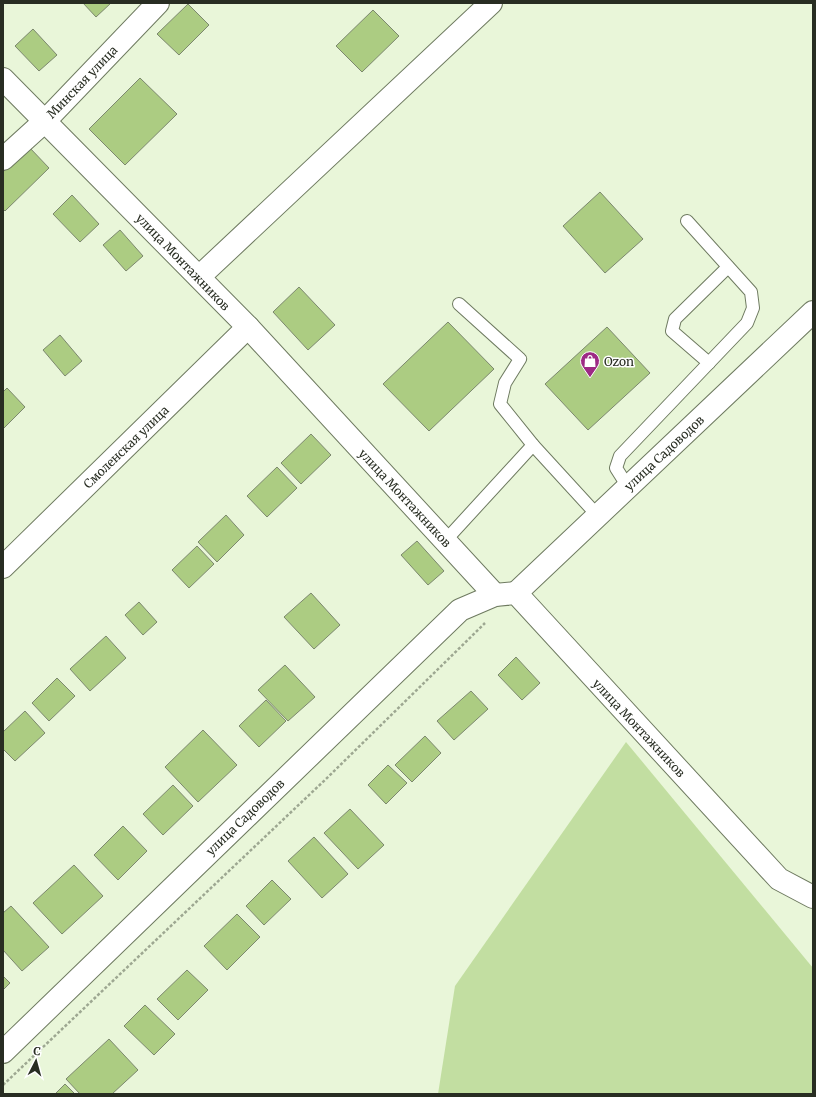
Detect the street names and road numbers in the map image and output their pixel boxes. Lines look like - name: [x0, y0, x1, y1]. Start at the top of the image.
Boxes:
- street label: Минская улица: [44, 42, 121, 121]
- street label: улица Монтажников: [133, 210, 233, 314]
- street label: Смоленская улица: [80, 402, 172, 492]
- street label: улица Садоводов: [621, 412, 707, 494]
- street label: улица Монтажников: [356, 446, 454, 550]
- street label: улица Монтажников: [590, 676, 688, 780]
- street label: улица Садоводов: [203, 776, 287, 858]

